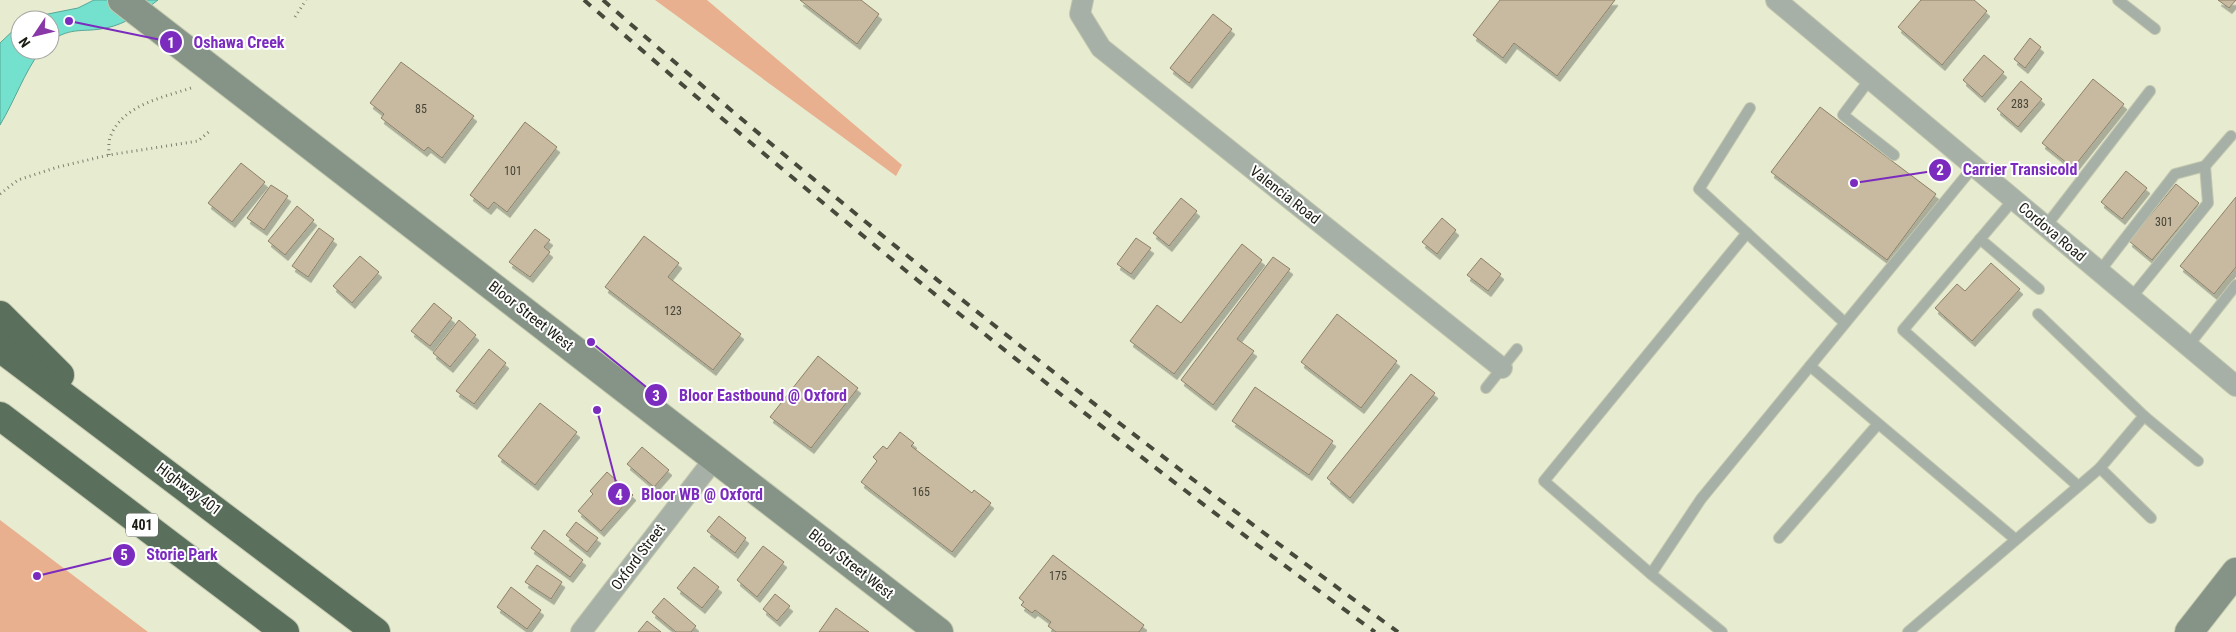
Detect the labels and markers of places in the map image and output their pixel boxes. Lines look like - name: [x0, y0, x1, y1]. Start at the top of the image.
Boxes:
- callout: Oshawa Creek: [159, 27, 295, 58]
- callout: Carrier Transicold: [1928, 154, 2088, 185]
- callout: Bloor Eastbound @ Oxford: [644, 380, 856, 411]
- callout: Bloor WB @ Oxford: [606, 479, 773, 510]
- callout: Storie Park: [112, 539, 228, 570]

